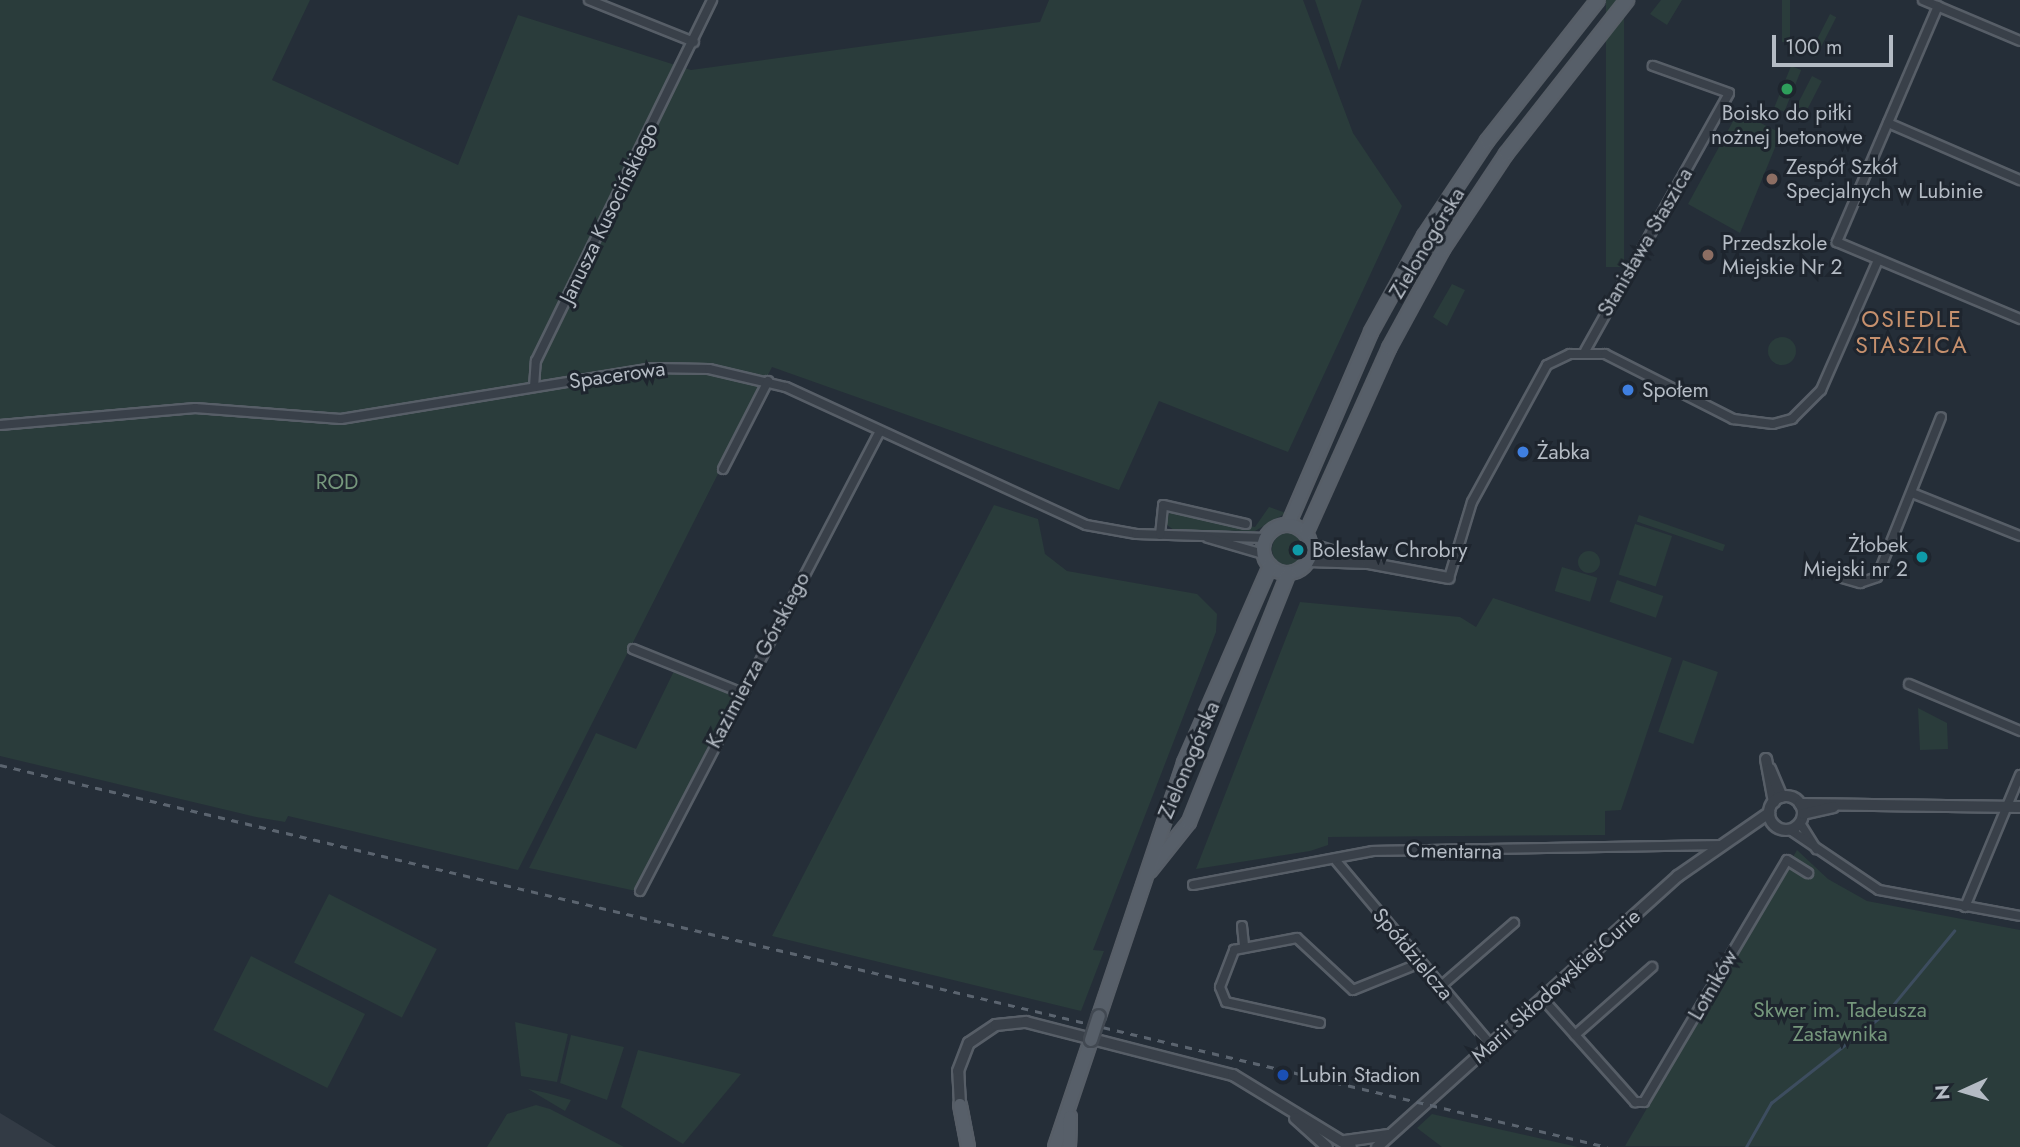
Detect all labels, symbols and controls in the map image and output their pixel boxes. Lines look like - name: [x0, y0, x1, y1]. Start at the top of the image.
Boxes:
- scale bar: [1775, 21, 1896, 65]
- text: 100 m: [1785, 32, 1842, 62]
- marker: Boisko do piłki nożnej betonowe: [1779, 81, 1795, 97]
- place label: Boisko do piłki nożnej betonowe: [1711, 100, 1863, 150]
- street label: Janusza Kusocińskiego: [554, 119, 664, 307]
- place label: Zespół Szkół Specjalnych w Lubinie: [1786, 154, 1983, 204]
- street label: Stanisława Staszica: [1592, 163, 1698, 321]
- marker: Zespół Szkół Specjalnych w Lubinie: [1764, 171, 1780, 187]
- street label: Zielonogórska: [1384, 183, 1470, 303]
- place label: Przedszkole Miejskie Nr 2: [1722, 230, 1843, 280]
- marker: Przedszkole Miejskie Nr 2: [1700, 247, 1716, 263]
- district label: OSIEDLE STASZICA: [1856, 305, 1968, 359]
- street label: Spacerowa: [567, 356, 667, 394]
- place label: Społem: [1642, 377, 1709, 403]
- marker: Społem: [1620, 382, 1636, 398]
- place label: Żabka: [1537, 439, 1590, 465]
- marker: Żabka: [1515, 444, 1531, 460]
- park label: ROD: [316, 469, 358, 495]
- place label: Żłobek Miejski nr 2: [1804, 532, 1908, 582]
- place label: Bolesław Chrobry: [1312, 537, 1468, 563]
- marker: Bolesław Chrobry: [1290, 542, 1306, 558]
- marker: Żłobek Miejski nr 2: [1914, 549, 1930, 565]
- street label: Kazimierza Górskiego: [701, 568, 815, 752]
- street label: Zielonogórska: [1153, 698, 1225, 822]
- street label: Cmentarna: [1406, 838, 1502, 864]
- street label: Spółdzielcza: [1367, 903, 1459, 1005]
- street label: Marii Skłodowskiej-Curie: [1466, 904, 1646, 1068]
- street label: Lotników: [1683, 945, 1743, 1025]
- park label: Skwer im. Tadeusza Zastawnika: [1753, 997, 1927, 1047]
- north arrow: [1929, 1056, 1999, 1126]
- place label: Lubin Stadion: [1299, 1062, 1420, 1088]
- marker: Lubin Stadion: [1273, 1065, 1293, 1085]
- text: N: [1929, 1084, 1957, 1101]

